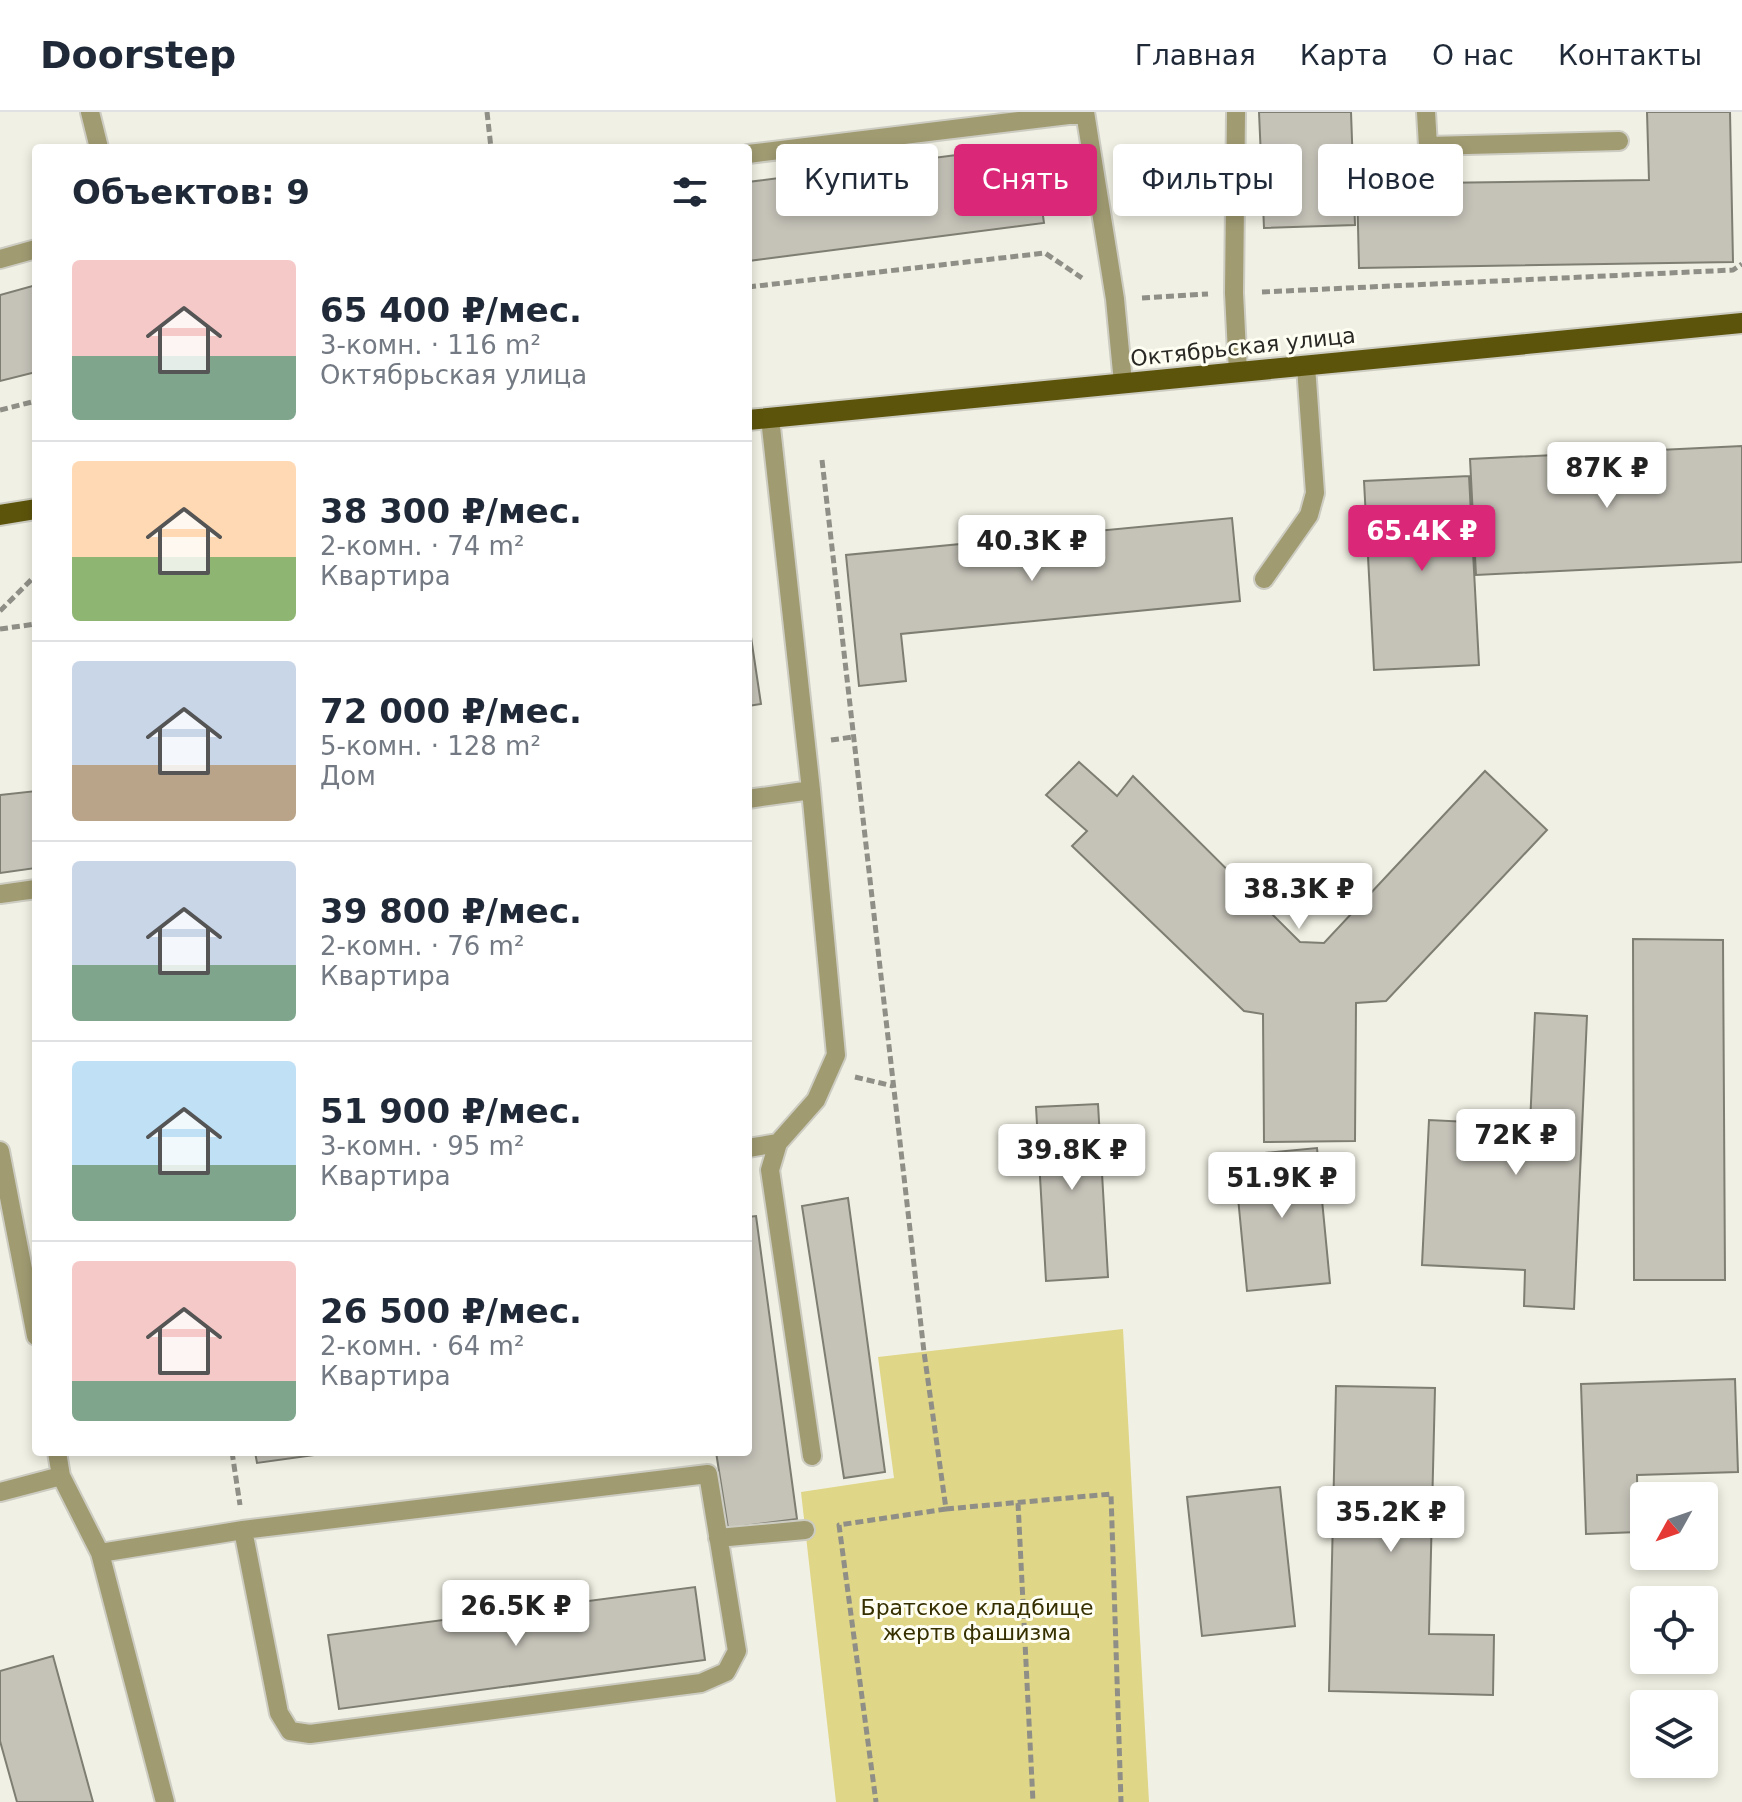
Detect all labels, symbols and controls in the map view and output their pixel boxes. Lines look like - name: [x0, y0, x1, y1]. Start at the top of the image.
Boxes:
- text: Doorstep: [40, 33, 236, 77]
- text: Главная: [1135, 39, 1256, 72]
- text: Карта: [1300, 39, 1388, 72]
- text: О нас: [1432, 39, 1514, 72]
- text: Контакты: [1558, 39, 1702, 72]
- chip: Купить: [776, 144, 938, 216]
- chip: Снять: [954, 144, 1097, 216]
- chip: Фильтры: [1113, 144, 1302, 216]
- chip: Новое: [1318, 144, 1463, 216]
- icon: filters: [668, 170, 712, 214]
- text: Объектов: 9: [72, 172, 310, 212]
- text: 65 400 ₽/мес.: [320, 290, 582, 330]
- icon: home: [136, 292, 232, 388]
- street label: Октябрьская улица: [1129, 323, 1357, 371]
- text: 3-комн. · 116 m²: [320, 330, 541, 360]
- text: Октябрьская улица: [320, 360, 587, 390]
- pin: 87K ₽: [1551, 442, 1663, 510]
- text: 87K ₽: [1565, 453, 1649, 483]
- text: 38 300 ₽/мес.: [320, 491, 582, 531]
- icon: home: [136, 493, 232, 589]
- pin: 65.4K ₽: [1348, 505, 1496, 573]
- pin: 40.3K ₽: [958, 515, 1106, 583]
- text: 65.4K ₽: [1366, 516, 1478, 546]
- text: 40.3K ₽: [976, 526, 1088, 556]
- text: 2-комн. · 74 m²: [320, 531, 524, 561]
- text: Квартира: [320, 561, 451, 591]
- text: 72 000 ₽/мес.: [320, 691, 582, 731]
- icon: home: [136, 693, 232, 789]
- text: 5-комн. · 128 m²: [320, 731, 541, 761]
- text: Дом: [320, 761, 376, 791]
- pin: 38.3K ₽: [1225, 863, 1373, 931]
- text: 38.3K ₽: [1243, 874, 1355, 904]
- text: 39 800 ₽/мес.: [320, 891, 582, 931]
- icon: home: [136, 893, 232, 989]
- text: 2-комн. · 76 m²: [320, 931, 524, 961]
- text: Квартира: [320, 961, 451, 991]
- text: 51 900 ₽/мес.: [320, 1091, 582, 1131]
- icon: home: [136, 1093, 232, 1189]
- pin: 72K ₽: [1460, 1109, 1572, 1177]
- text: 72K ₽: [1474, 1120, 1558, 1150]
- pin: 39.8K ₽: [998, 1124, 1146, 1192]
- text: 3-комн. · 95 m²: [320, 1131, 524, 1161]
- text: 39.8K ₽: [1016, 1135, 1128, 1165]
- pin: 51.9K ₽: [1208, 1152, 1356, 1220]
- text: Квартира: [320, 1161, 451, 1191]
- text: 51.9K ₽: [1226, 1163, 1338, 1193]
- text: 26 500 ₽/мес.: [320, 1291, 582, 1331]
- icon: home: [136, 1293, 232, 1389]
- text: 2-комн. · 64 m²: [320, 1331, 524, 1361]
- text: Квартира: [320, 1361, 451, 1391]
- north arrow: [1630, 1482, 1718, 1570]
- map controls: [1630, 1482, 1718, 1778]
- pin: 35.2K ₽: [1317, 1486, 1465, 1554]
- text: 35.2K ₽: [1335, 1497, 1447, 1527]
- pin: 26.5K ₽: [442, 1580, 590, 1648]
- button: locate: [1630, 1586, 1718, 1674]
- text: 26.5K ₽: [460, 1591, 572, 1621]
- park label: Братское кладбище жертв фашизма: [861, 1595, 1093, 1645]
- button: layers: [1630, 1690, 1718, 1778]

